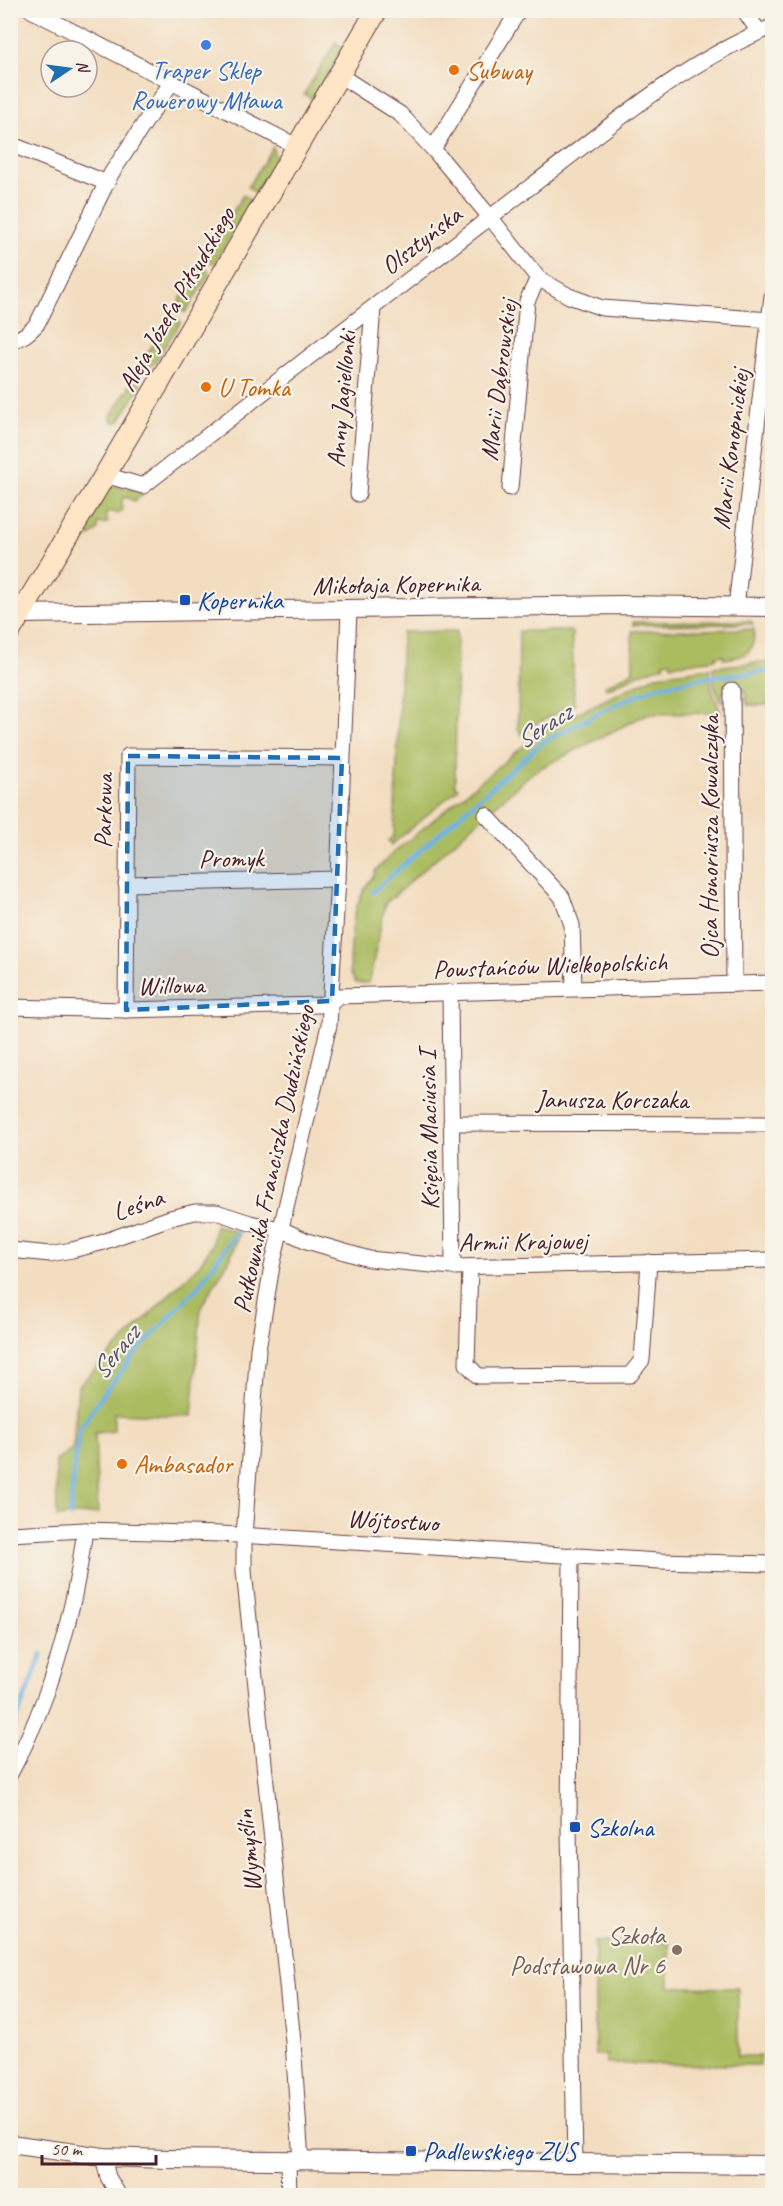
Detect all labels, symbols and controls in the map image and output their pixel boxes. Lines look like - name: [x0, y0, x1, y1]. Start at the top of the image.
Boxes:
- marker: Traper Sklep Rowerowy Mława: [199, 38, 213, 52]
- north arrow: [39, 39, 99, 99]
- place label: Traper Sklep Rowerowy Mława: [130, 54, 283, 117]
- place label: Subway: [466, 54, 534, 87]
- text: N: [72, 59, 94, 76]
- marker: Subway: [447, 63, 461, 77]
- street label: Olsztyńska: [374, 198, 470, 282]
- street label: Aleja Józefa Piłsudskiego: [110, 200, 244, 397]
- street label: Marii Dąbrowskiej: [472, 295, 525, 463]
- street label: Anny Jagiellonki: [319, 326, 364, 469]
- street label: Marii Konopnickiej: [704, 364, 757, 531]
- place label: U Tomka: [218, 371, 292, 404]
- marker: U Tomka: [199, 380, 213, 394]
- street label: Mikołaja Kopernika: [312, 567, 482, 602]
- place label: Kopernika: [197, 584, 285, 617]
- marker: Kopernika: [178, 593, 192, 607]
- water label: Seracz: [509, 693, 581, 756]
- street label: Ojca Honoriusza Kowalczyka: [693, 713, 726, 959]
- street label: Parkowa: [86, 771, 121, 849]
- street label: Promyk: [198, 841, 266, 876]
- street label: Powstańców Wielkopolskich: [432, 945, 669, 986]
- street label: Willowa: [138, 968, 207, 1003]
- street label: Pułkownika Franciszka Dudzińskiego: [225, 1001, 323, 1316]
- street label: Księcia Maciusia I: [411, 1044, 446, 1210]
- street label: Janusza Korczaka: [534, 1083, 691, 1116]
- street label: Leśna: [108, 1180, 169, 1228]
- street label: Armii Krajowej: [458, 1224, 590, 1259]
- water label: Seracz: [83, 1315, 150, 1386]
- place label: Ambasador: [134, 1448, 234, 1481]
- marker: Ambasador: [115, 1457, 129, 1471]
- street label: Wójtostwo: [347, 1502, 442, 1540]
- street label: Wymyślin: [228, 1808, 269, 1894]
- place label: Szkolna: [587, 1811, 655, 1844]
- marker: Szkolna: [568, 1820, 582, 1834]
- place label: Szkoła Podstawowa Nr 6: [510, 1919, 667, 1982]
- marker: Szkoła Podstawowa Nr 6: [670, 1943, 684, 1957]
- scale bar: [42, 2128, 156, 2166]
- place label: Padlewskiego ZUS: [423, 2135, 580, 2168]
- text: 50 m: [51, 2138, 84, 2160]
- marker: Padlewskiego ZUS: [404, 2144, 418, 2158]

